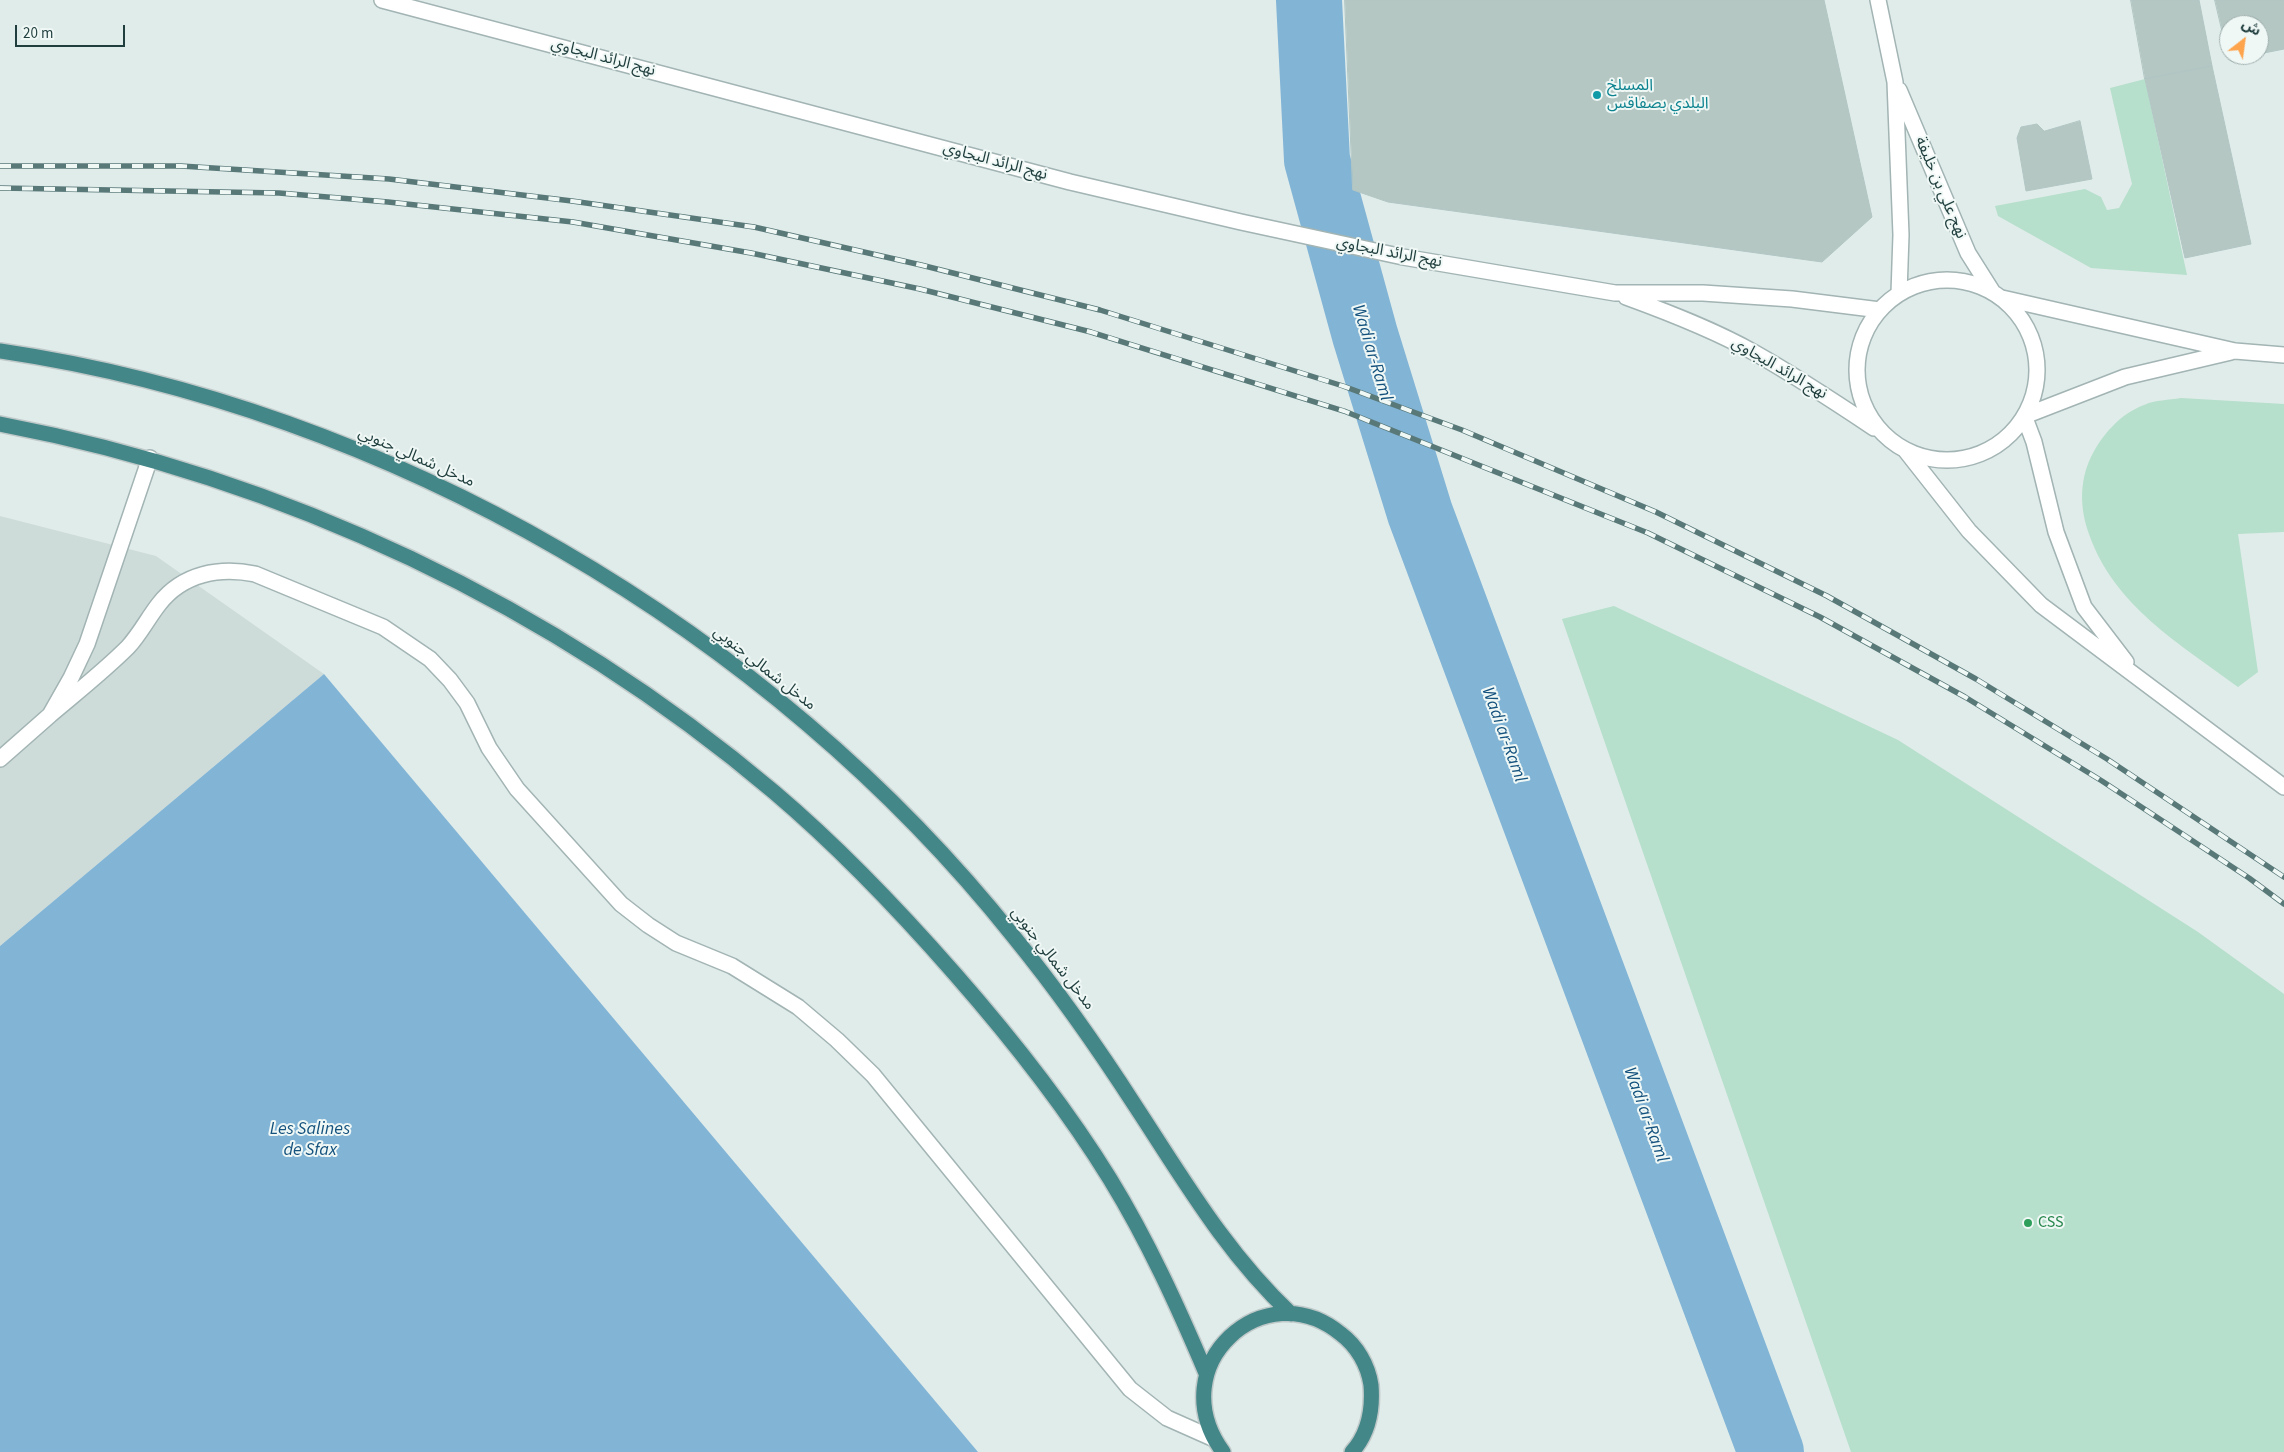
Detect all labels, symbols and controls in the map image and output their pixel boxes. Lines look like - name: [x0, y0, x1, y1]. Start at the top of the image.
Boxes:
- text: ش: [2238, 14, 2264, 41]
- scale bar: [18, 15, 128, 47]
- north arrow: [2219, 15, 2269, 65]
- text: 20 m: [23, 23, 53, 44]
- street label: نهج الرائد البجاوي: [549, 35, 657, 81]
- place label: المسلخ البلدي بصفاقس: [1607, 76, 1709, 114]
- marker: المسلخ البلدي بصفاقس: [1591, 89, 1603, 101]
- street label: نهج علي بن خليفة: [1910, 134, 1970, 242]
- street label: نهج الرائد البجاوي: [941, 139, 1049, 185]
- street label: نهج الرائد البجاوي: [1334, 233, 1444, 273]
- water label: Wadi ar-Raml: [1346, 302, 1396, 404]
- street label: نهج الرائد البجاوي: [1728, 334, 1830, 404]
- street label: مدخل شمالي جنوبي: [355, 424, 477, 492]
- street label: مدخل شمالي جنوبي: [709, 623, 819, 715]
- water label: Wadi ar-Raml: [1476, 684, 1530, 786]
- street label: مدخل شمالي جنوبي: [1006, 904, 1098, 1014]
- water label: Wadi ar-Raml: [1618, 1064, 1672, 1166]
- water label: Les Salines de Sfax: [270, 1119, 350, 1162]
- place label: CSS: [2038, 1213, 2064, 1233]
- marker: CSS: [2022, 1217, 2034, 1229]

